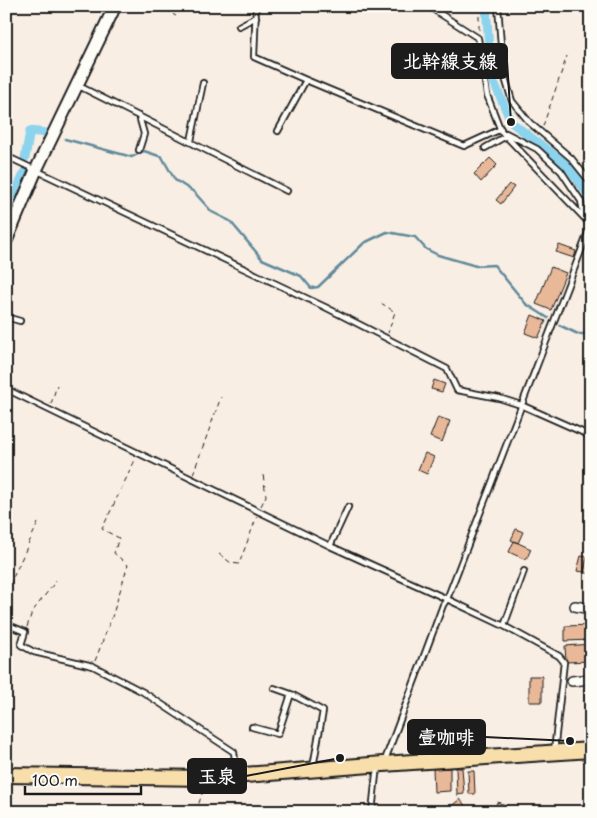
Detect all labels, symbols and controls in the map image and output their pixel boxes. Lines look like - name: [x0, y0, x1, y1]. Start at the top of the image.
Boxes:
- callout: 北幹線支線: [392, 44, 507, 78]
- text: 北幹線支線: [402, 46, 498, 74]
- callout: 壹咖啡: [408, 720, 485, 754]
- text: 壹咖啡: [417, 722, 475, 750]
- callout: 玉泉: [188, 759, 246, 793]
- text: 玉泉: [198, 761, 236, 789]
- scale bar: [25, 763, 141, 795]
- text: 100 m: [32, 768, 78, 791]

